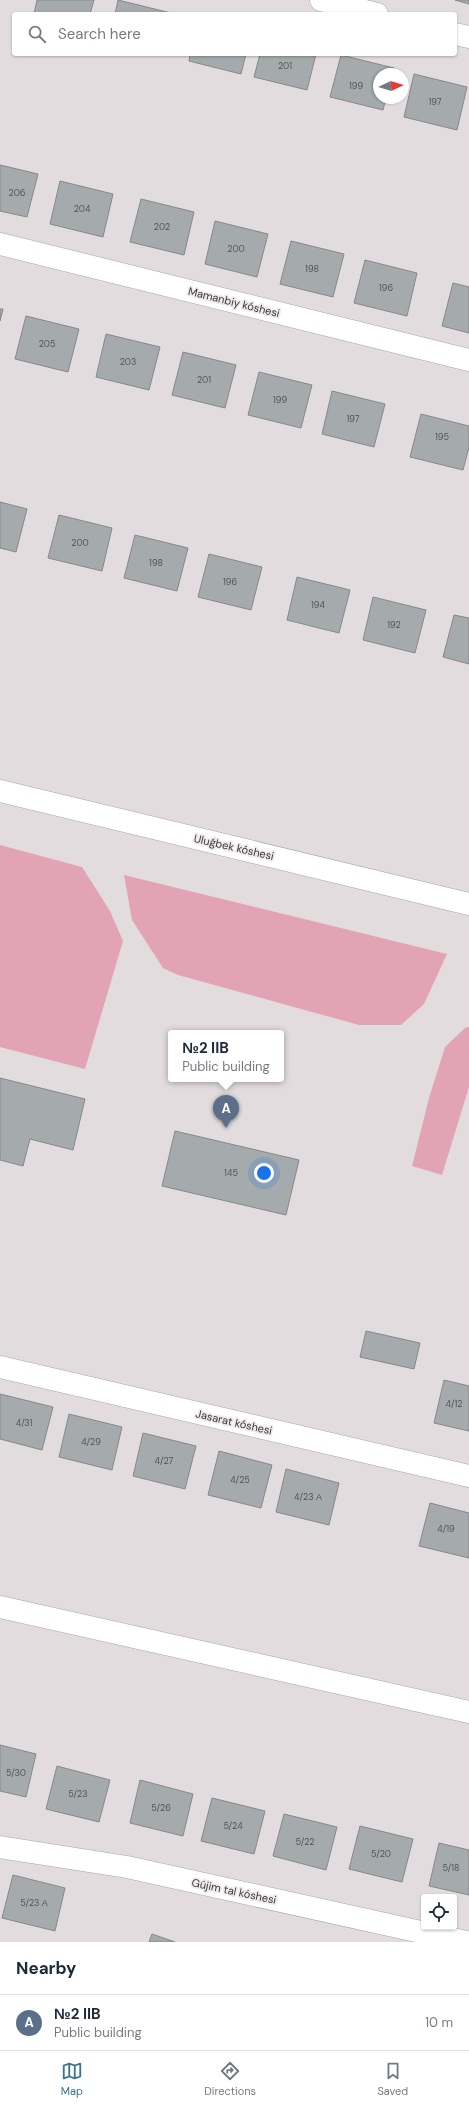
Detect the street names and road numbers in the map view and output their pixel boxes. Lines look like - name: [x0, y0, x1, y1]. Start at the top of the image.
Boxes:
- street label: Mamanbiy kóshesi: [187, 284, 281, 320]
- street label: Uluǵbek kóshesi: [193, 831, 275, 863]
- street label: Jasarat kóshesi: [194, 1406, 274, 1438]
- street label: Gújim tal kóshesi: [190, 1875, 278, 1907]

